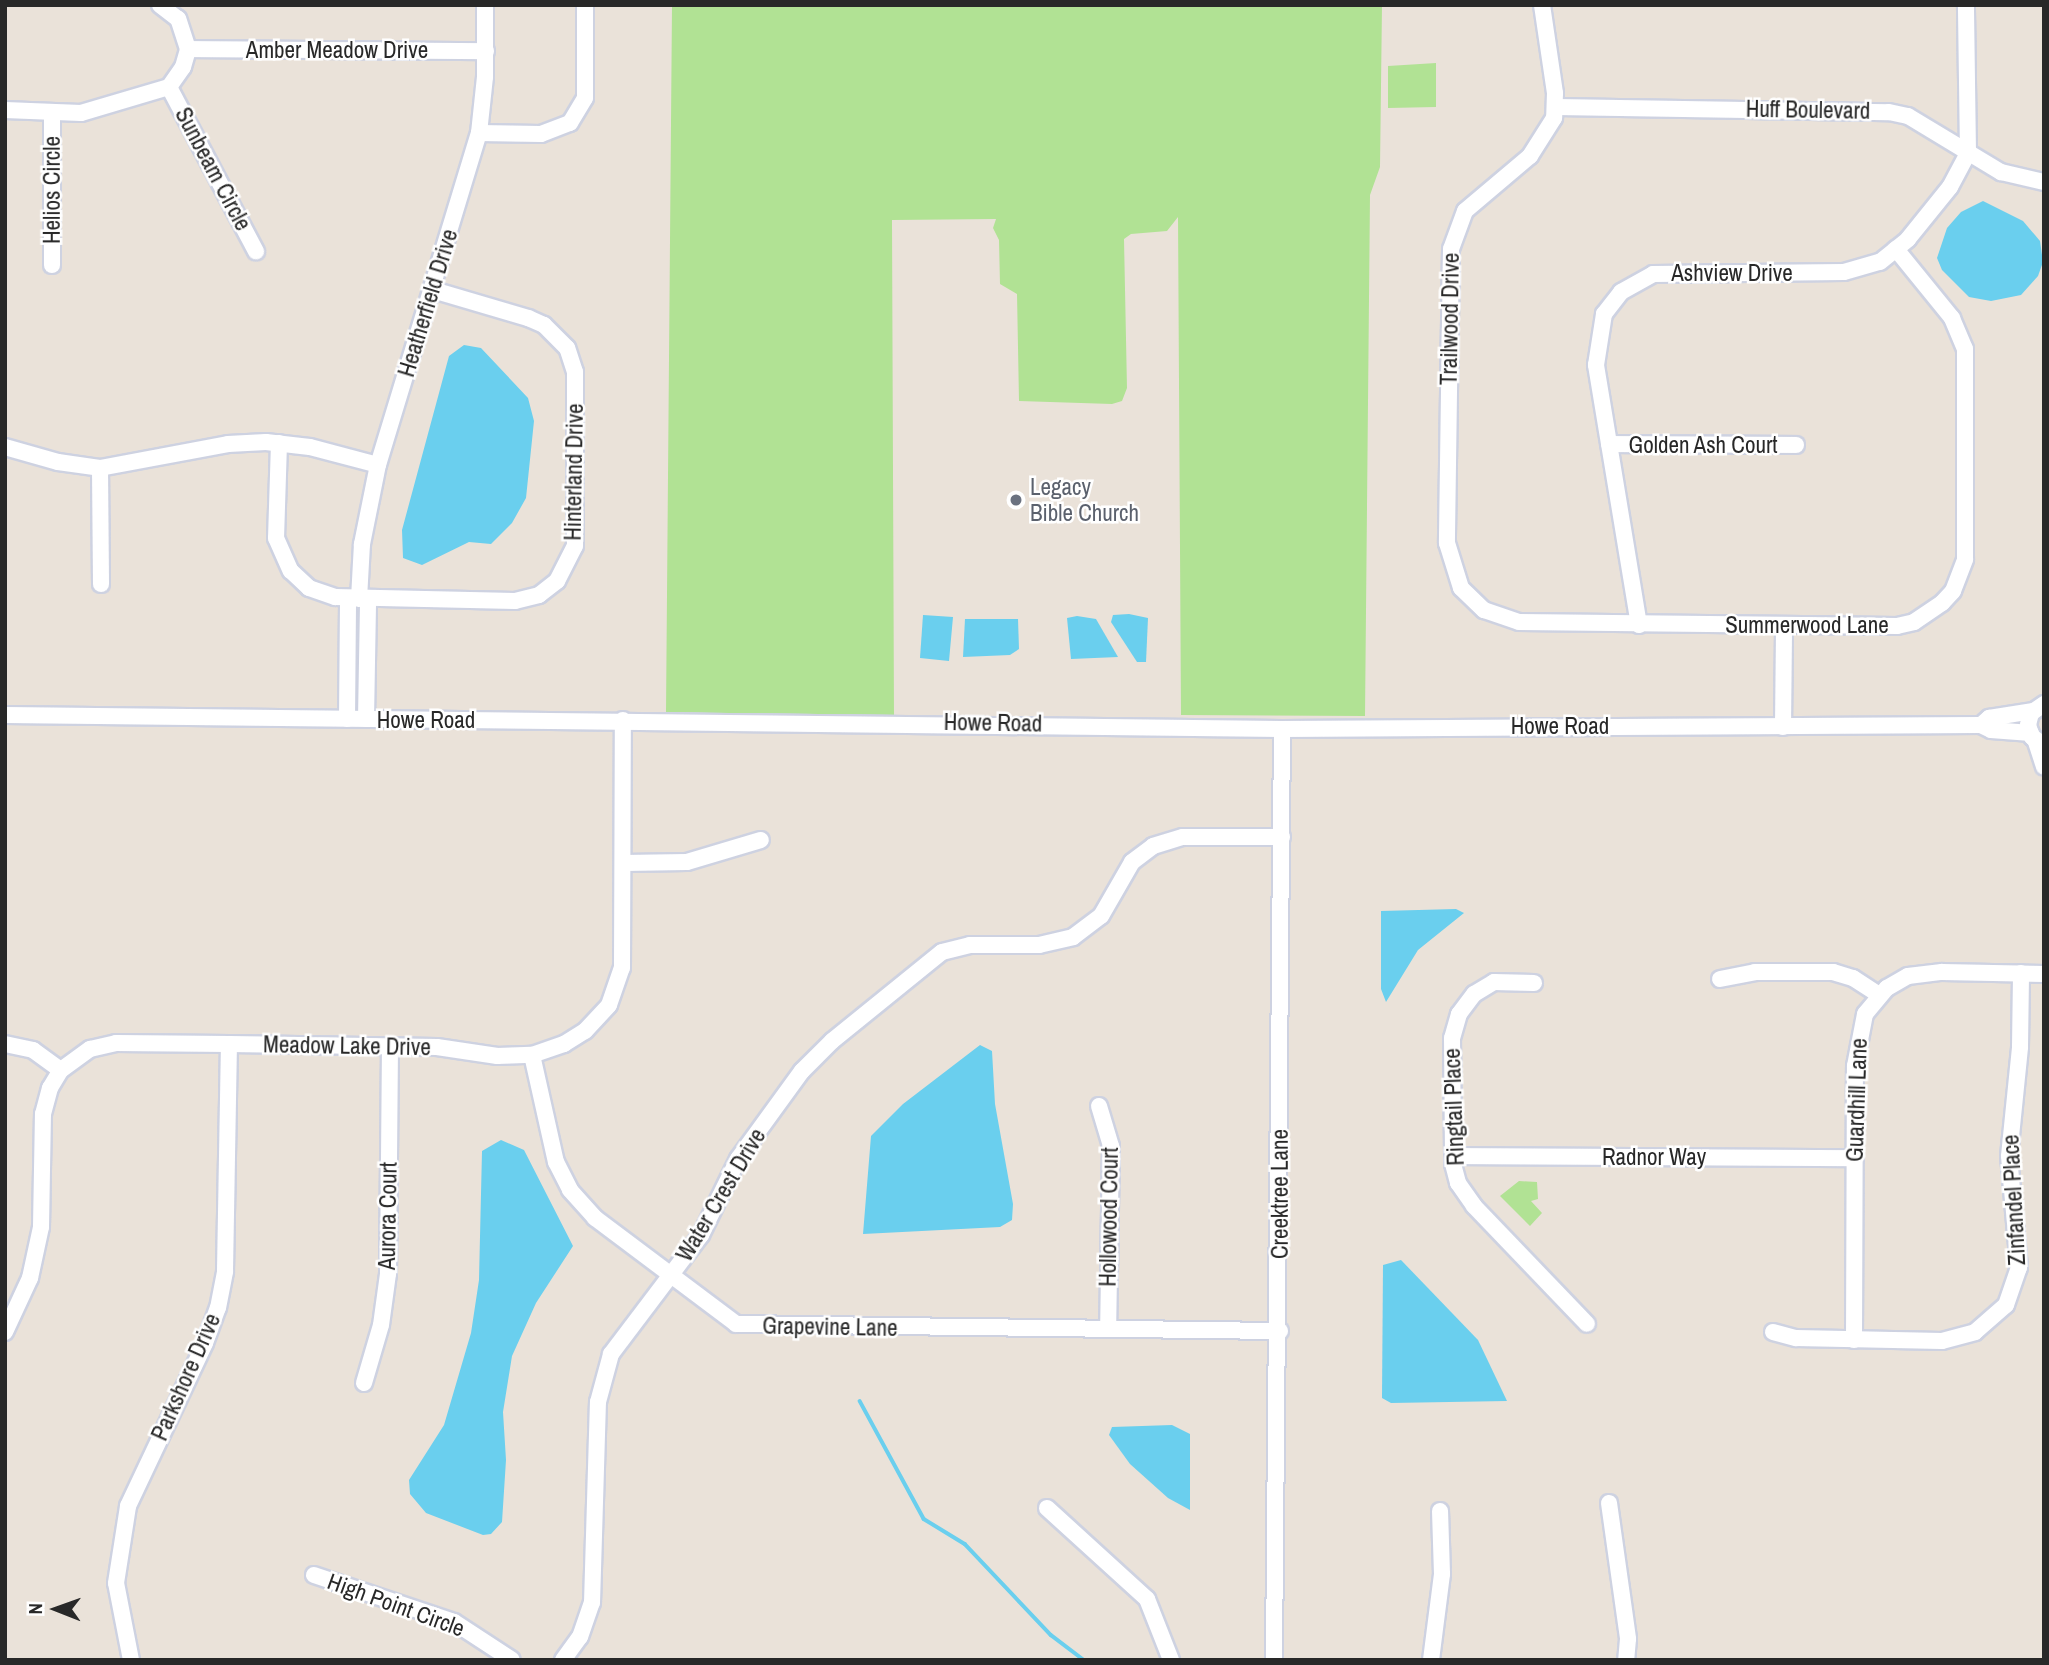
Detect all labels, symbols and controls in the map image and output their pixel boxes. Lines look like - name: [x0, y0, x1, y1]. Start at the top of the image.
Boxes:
- street label: Amber Meadow Drive: [246, 36, 428, 64]
- street label: Huff Boulevard: [1746, 95, 1870, 125]
- street label: Sunbeam Circle: [169, 103, 257, 235]
- street label: Helios Circle: [38, 136, 66, 244]
- street label: Heatherfield Drive: [392, 226, 464, 380]
- street label: Trailwood Drive: [1435, 253, 1465, 385]
- street label: Ashview Drive: [1671, 259, 1793, 287]
- street label: Hinterland Drive: [559, 403, 589, 541]
- street label: Golden Ash Court: [1628, 431, 1778, 459]
- place label: Legacy Bible Church: [1030, 473, 1139, 527]
- marker: Legacy Bible Church: [1008, 492, 1024, 508]
- street label: Summerwood Lane: [1725, 611, 1889, 639]
- street label: Howe Road: [377, 706, 475, 734]
- street label: Howe Road: [944, 708, 1042, 738]
- street label: Howe Road: [1511, 712, 1609, 740]
- street label: Meadow Lake Drive: [263, 1031, 431, 1061]
- street label: Guardhill Lane: [1841, 1038, 1873, 1162]
- street label: Ringtail Place: [1438, 1048, 1470, 1166]
- street label: Water Crest Drive: [670, 1124, 772, 1266]
- street label: Creektree Lane: [1266, 1129, 1294, 1259]
- street label: Zinfandel Place: [1997, 1134, 2031, 1266]
- street label: Radnor Way: [1602, 1143, 1706, 1171]
- street label: Hollowood Court: [1094, 1147, 1124, 1287]
- street label: Aurora Court: [373, 1162, 403, 1270]
- street label: Parkshore Drive: [146, 1309, 226, 1445]
- street label: Grapevine Lane: [762, 1312, 898, 1342]
- street label: High Point Circle: [324, 1567, 468, 1643]
- north arrow: [21, 1574, 91, 1644]
- text: N: [22, 1603, 48, 1614]

